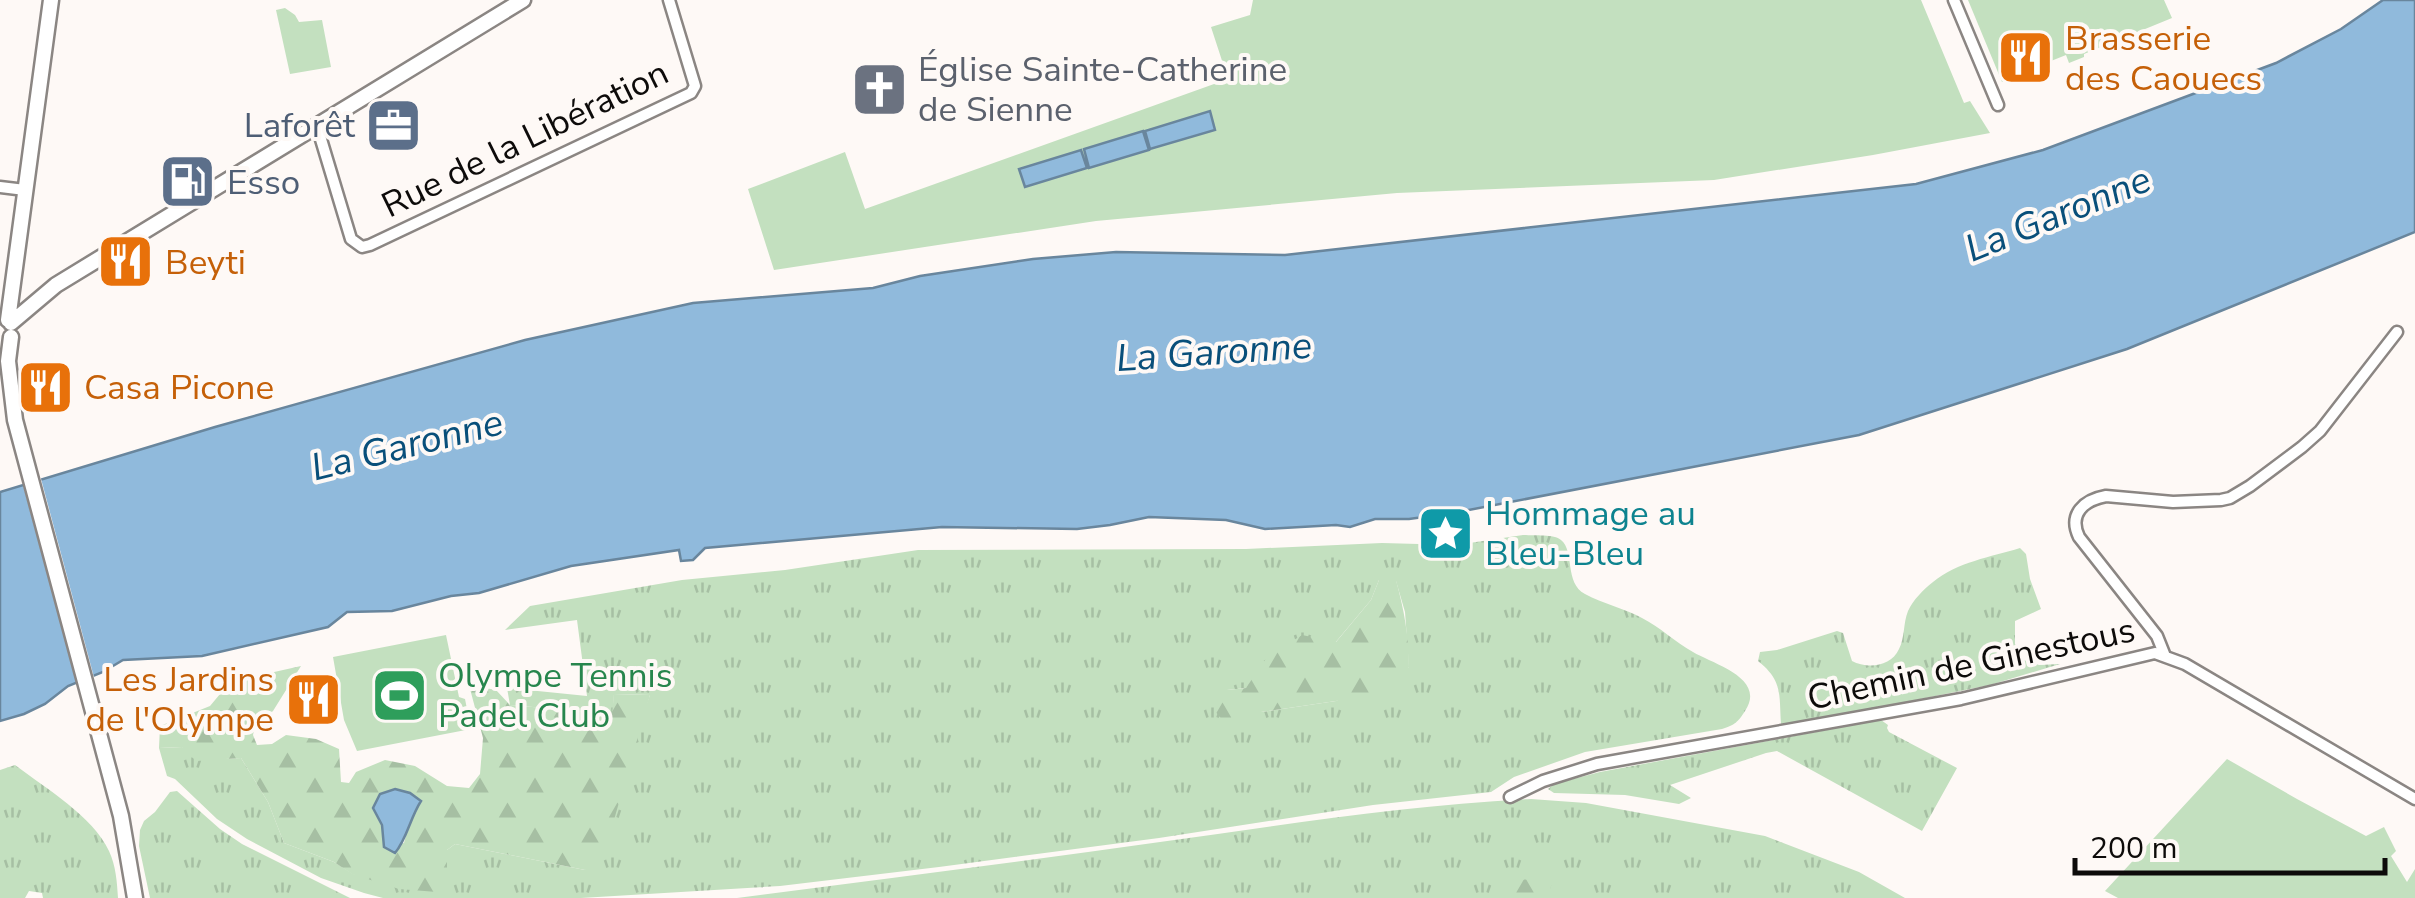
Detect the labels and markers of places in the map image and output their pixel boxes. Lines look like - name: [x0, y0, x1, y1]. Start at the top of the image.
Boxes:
- place label: Brasserie des Caouecs: [2065, 15, 2262, 102]
- restaurant icon: Brasserie des Caouecs: [1996, 28, 2056, 88]
- place label: Église Sainte-Catherine de Sienne: [918, 46, 1287, 133]
- church icon: Église Sainte-Catherine de Sienne: [849, 59, 909, 119]
- office icon: Laforêt: [364, 95, 424, 155]
- place label: Laforêt: [244, 102, 356, 149]
- fuel station icon: Esso: [158, 152, 218, 212]
- place label: Esso: [227, 159, 300, 206]
- restaurant icon: Beyti: [96, 232, 156, 292]
- place label: Beyti: [165, 239, 246, 286]
- restaurant icon: Casa Picone: [15, 357, 75, 417]
- place label: Casa Picone: [84, 364, 274, 411]
- place label: Hommage au Bleu-Bleu: [1485, 490, 1696, 577]
- place icon: Hommage au Bleu-Bleu: [1416, 503, 1476, 563]
- place label: Olympe Tennis Padel Club: [438, 652, 673, 739]
- place label: Les Jardins de l'Olympe: [85, 656, 274, 743]
- sports icon: Olympe Tennis Padel Club: [369, 665, 429, 725]
- restaurant icon: Les Jardins de l'Olympe: [283, 669, 343, 729]

